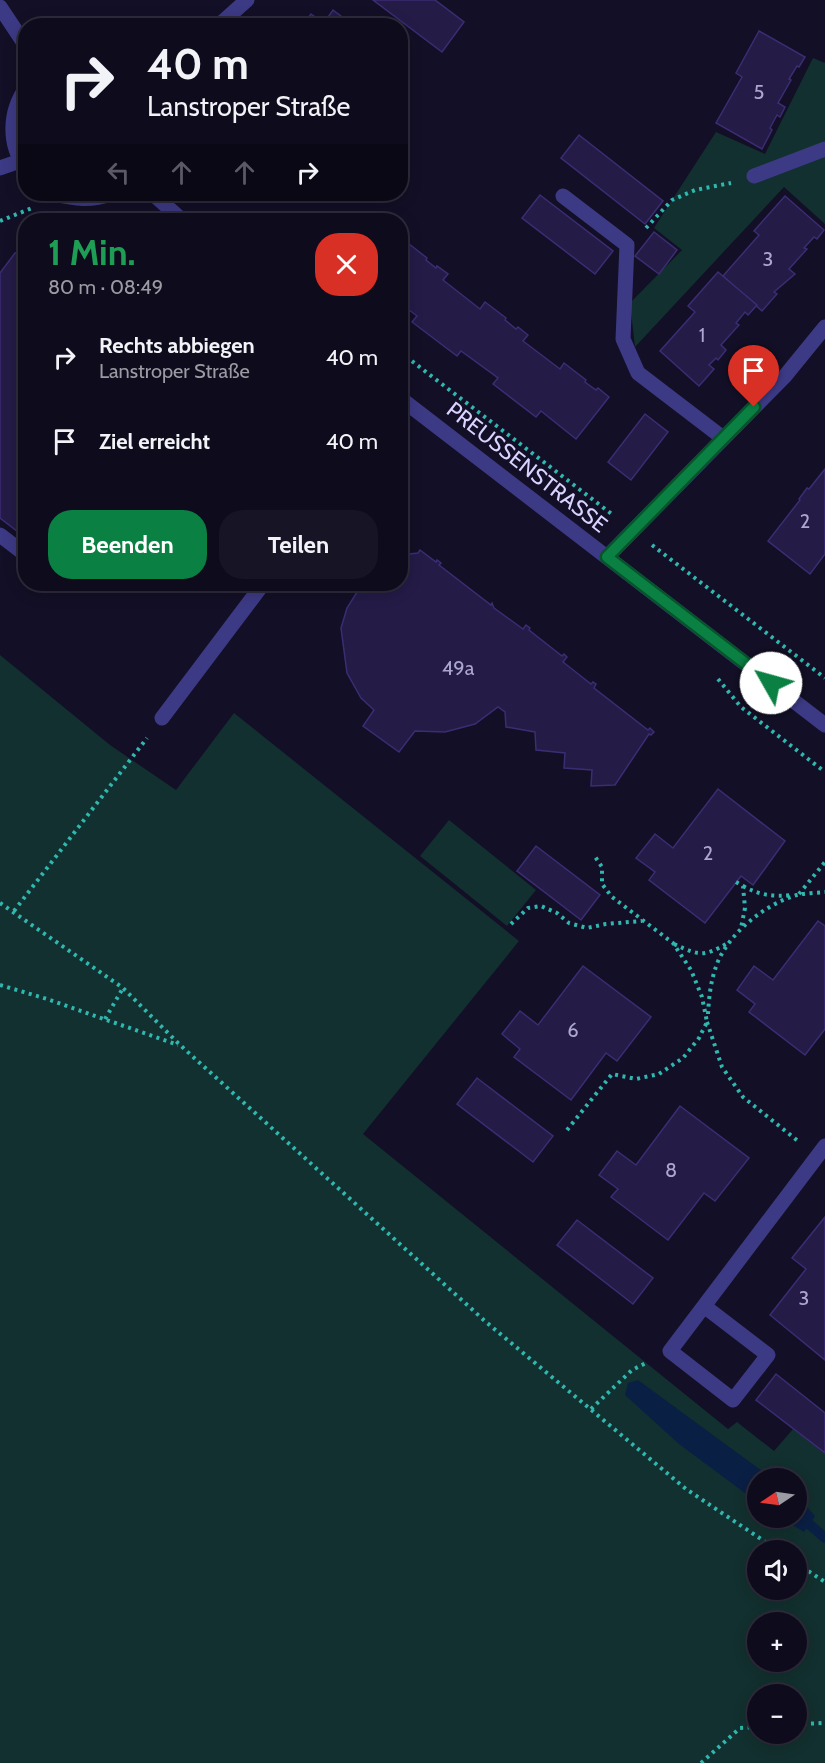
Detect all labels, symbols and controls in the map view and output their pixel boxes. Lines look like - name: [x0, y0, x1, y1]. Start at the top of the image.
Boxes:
- text: 40 m: [147, 38, 249, 90]
- icon: right: [48, 42, 126, 120]
- house number: 5: [754, 80, 764, 104]
- text: Lanstroper Straße: [147, 90, 350, 123]
- icon: left: [102, 156, 135, 189]
- icon: ahead: [165, 156, 198, 189]
- icon: ahead: [228, 156, 261, 189]
- icon: right: [291, 156, 324, 189]
- text: 1 Min.: [48, 230, 136, 274]
- button: close: [315, 233, 378, 296]
- house number: 3: [763, 247, 773, 271]
- text: 80 m · 08:49: [48, 275, 163, 299]
- house number: 1: [699, 323, 705, 347]
- text: Rechts abbiegen: [99, 332, 255, 359]
- icon: right: [48, 341, 81, 374]
- text: 40 m: [326, 344, 378, 371]
- pin: [728, 345, 779, 407]
- icon: arrive: [737, 354, 770, 387]
- text: Lanstroper Straße: [99, 359, 250, 383]
- street label: PREUSSENSTRASSE: [441, 396, 613, 538]
- icon: arrive: [48, 425, 81, 458]
- text: Ziel erreicht: [99, 428, 210, 455]
- text: 40 m: [326, 428, 378, 455]
- house number: 2: [800, 509, 810, 533]
- button: Beenden: [48, 510, 207, 579]
- button: Teilen: [219, 510, 378, 579]
- position arrow: [739, 651, 803, 715]
- house number: 49a: [442, 656, 475, 680]
- house number: 2: [703, 841, 713, 865]
- house number: 6: [567, 1018, 579, 1042]
- house number: 8: [665, 1158, 677, 1182]
- house number: 3: [799, 1286, 809, 1310]
- north arrow: [747, 1468, 807, 1528]
- map controls: [747, 1468, 807, 1744]
- button: sound: [747, 1540, 807, 1600]
- button: +: [747, 1612, 807, 1672]
- button: −: [747, 1684, 807, 1744]

